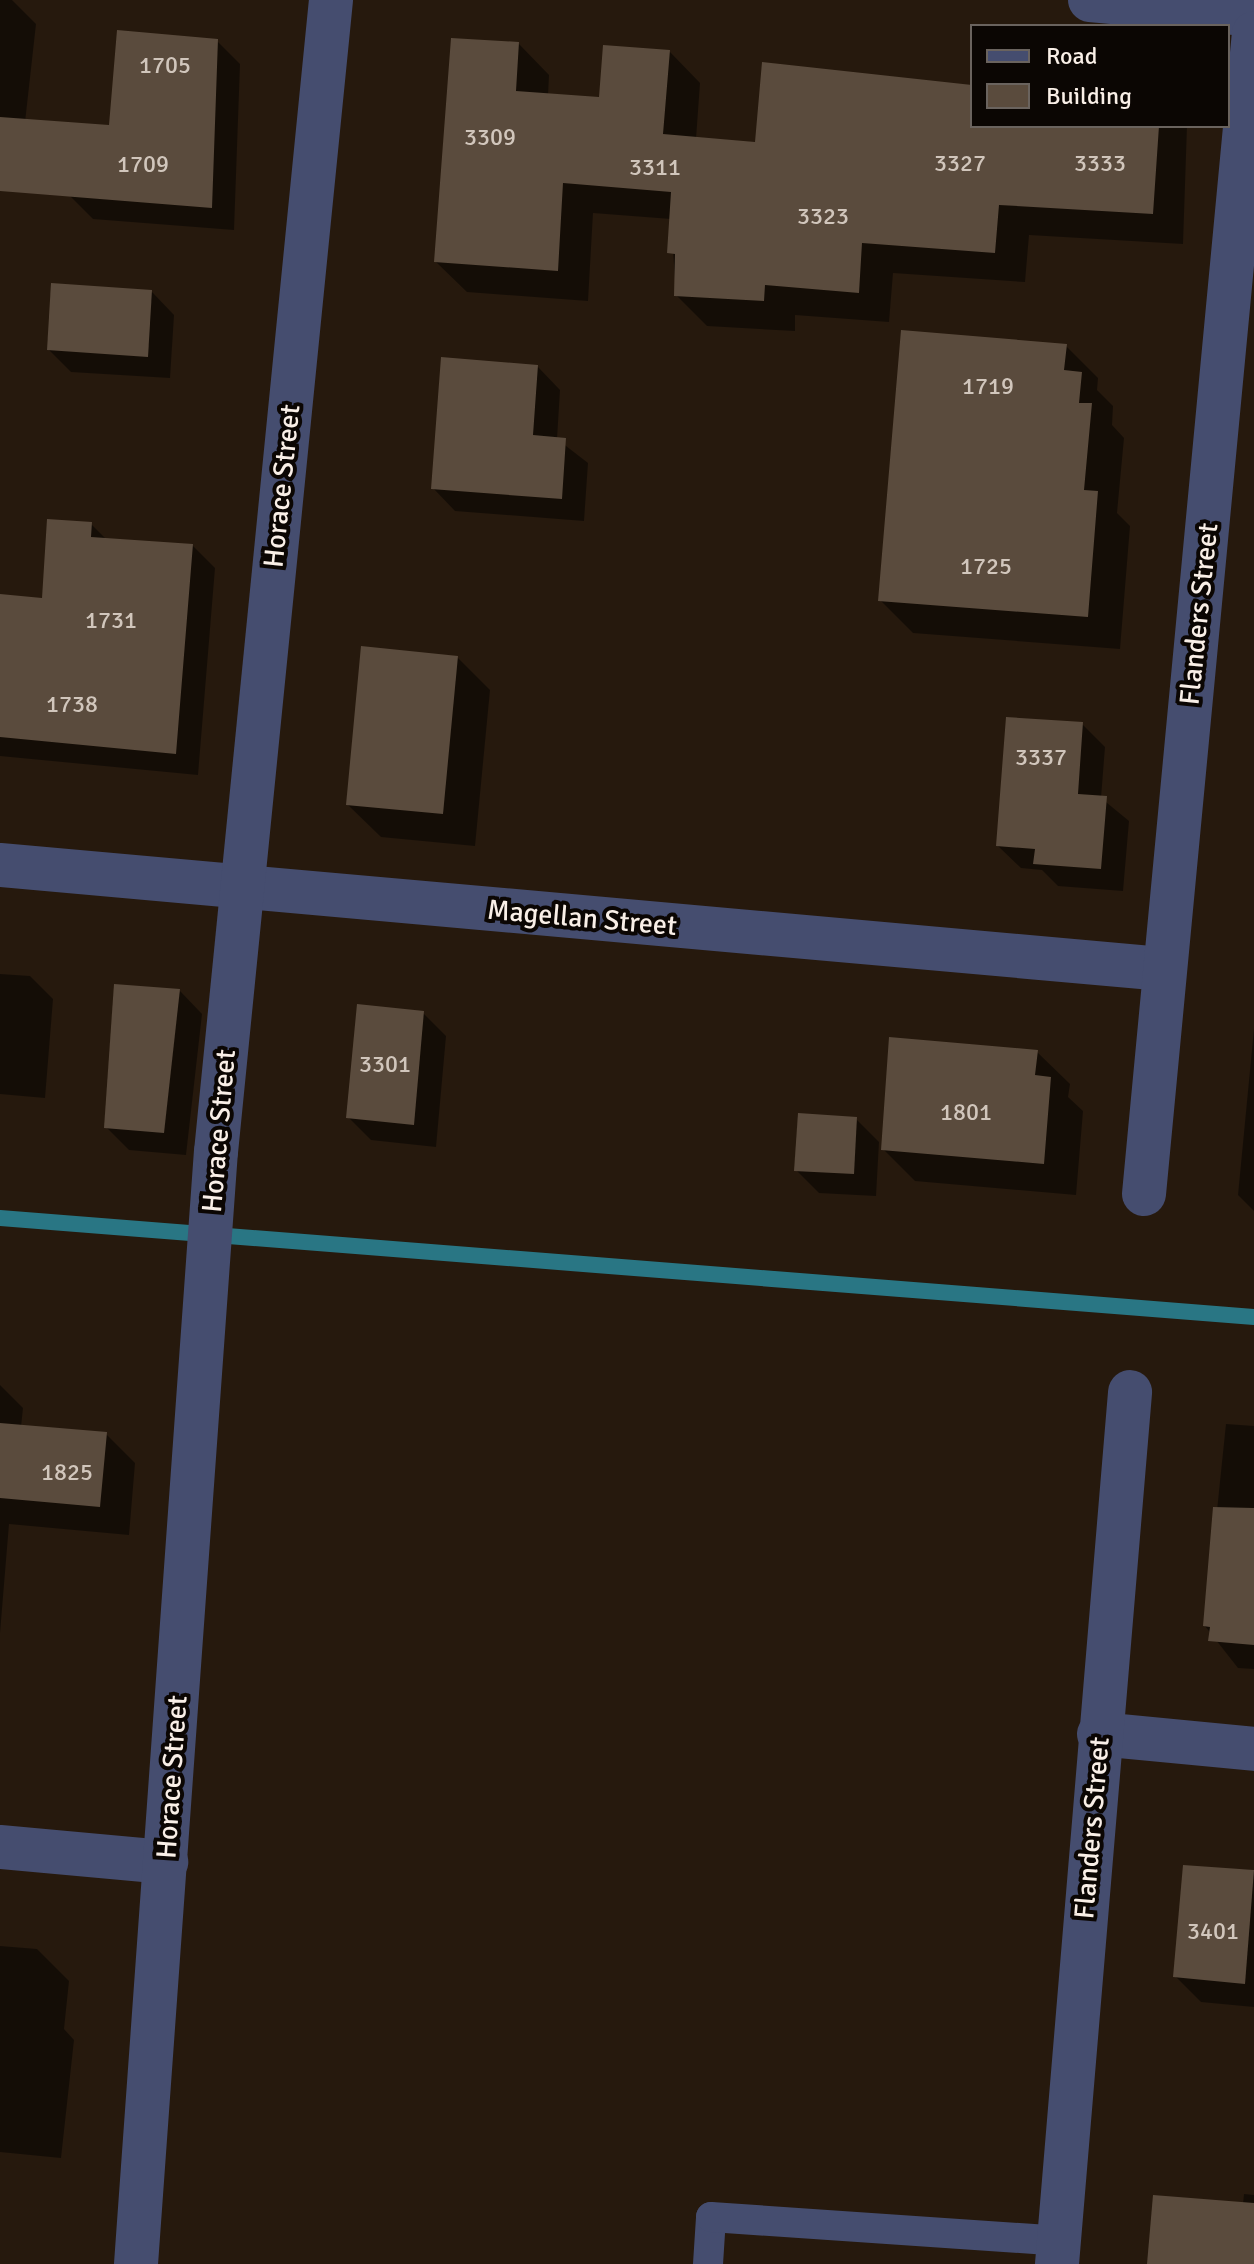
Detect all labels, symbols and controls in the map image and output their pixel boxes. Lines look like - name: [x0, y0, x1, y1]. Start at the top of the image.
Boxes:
- legend: [970, 24, 1230, 128]
- text: Road: [1046, 41, 1097, 71]
- house number: 1705: [139, 52, 191, 80]
- text: Building: [1046, 81, 1132, 111]
- house number: 3309: [464, 124, 516, 152]
- house number: 3327: [934, 150, 986, 178]
- house number: 3333: [1074, 150, 1126, 178]
- house number: 1709: [117, 151, 169, 179]
- house number: 3311: [629, 154, 681, 182]
- house number: 3323: [797, 203, 849, 231]
- house number: 1719: [962, 373, 1014, 401]
- street label: Horace Street: [257, 403, 307, 569]
- street label: Flanders Street: [1173, 521, 1225, 707]
- house number: 1725: [960, 553, 1012, 581]
- house number: 1731: [85, 607, 137, 635]
- house number: 1738: [46, 691, 98, 719]
- house number: 3337: [1015, 744, 1067, 772]
- street label: Magellan Street: [486, 893, 678, 943]
- street label: Horace Street: [195, 1048, 243, 1214]
- house number: 3301: [359, 1051, 411, 1079]
- house number: 1801: [940, 1099, 992, 1127]
- house number: 1825: [41, 1459, 93, 1487]
- street label: Horace Street: [150, 1694, 194, 1860]
- street label: Flanders Street: [1067, 1735, 1117, 1921]
- house number: 3401: [1187, 1918, 1239, 1946]

